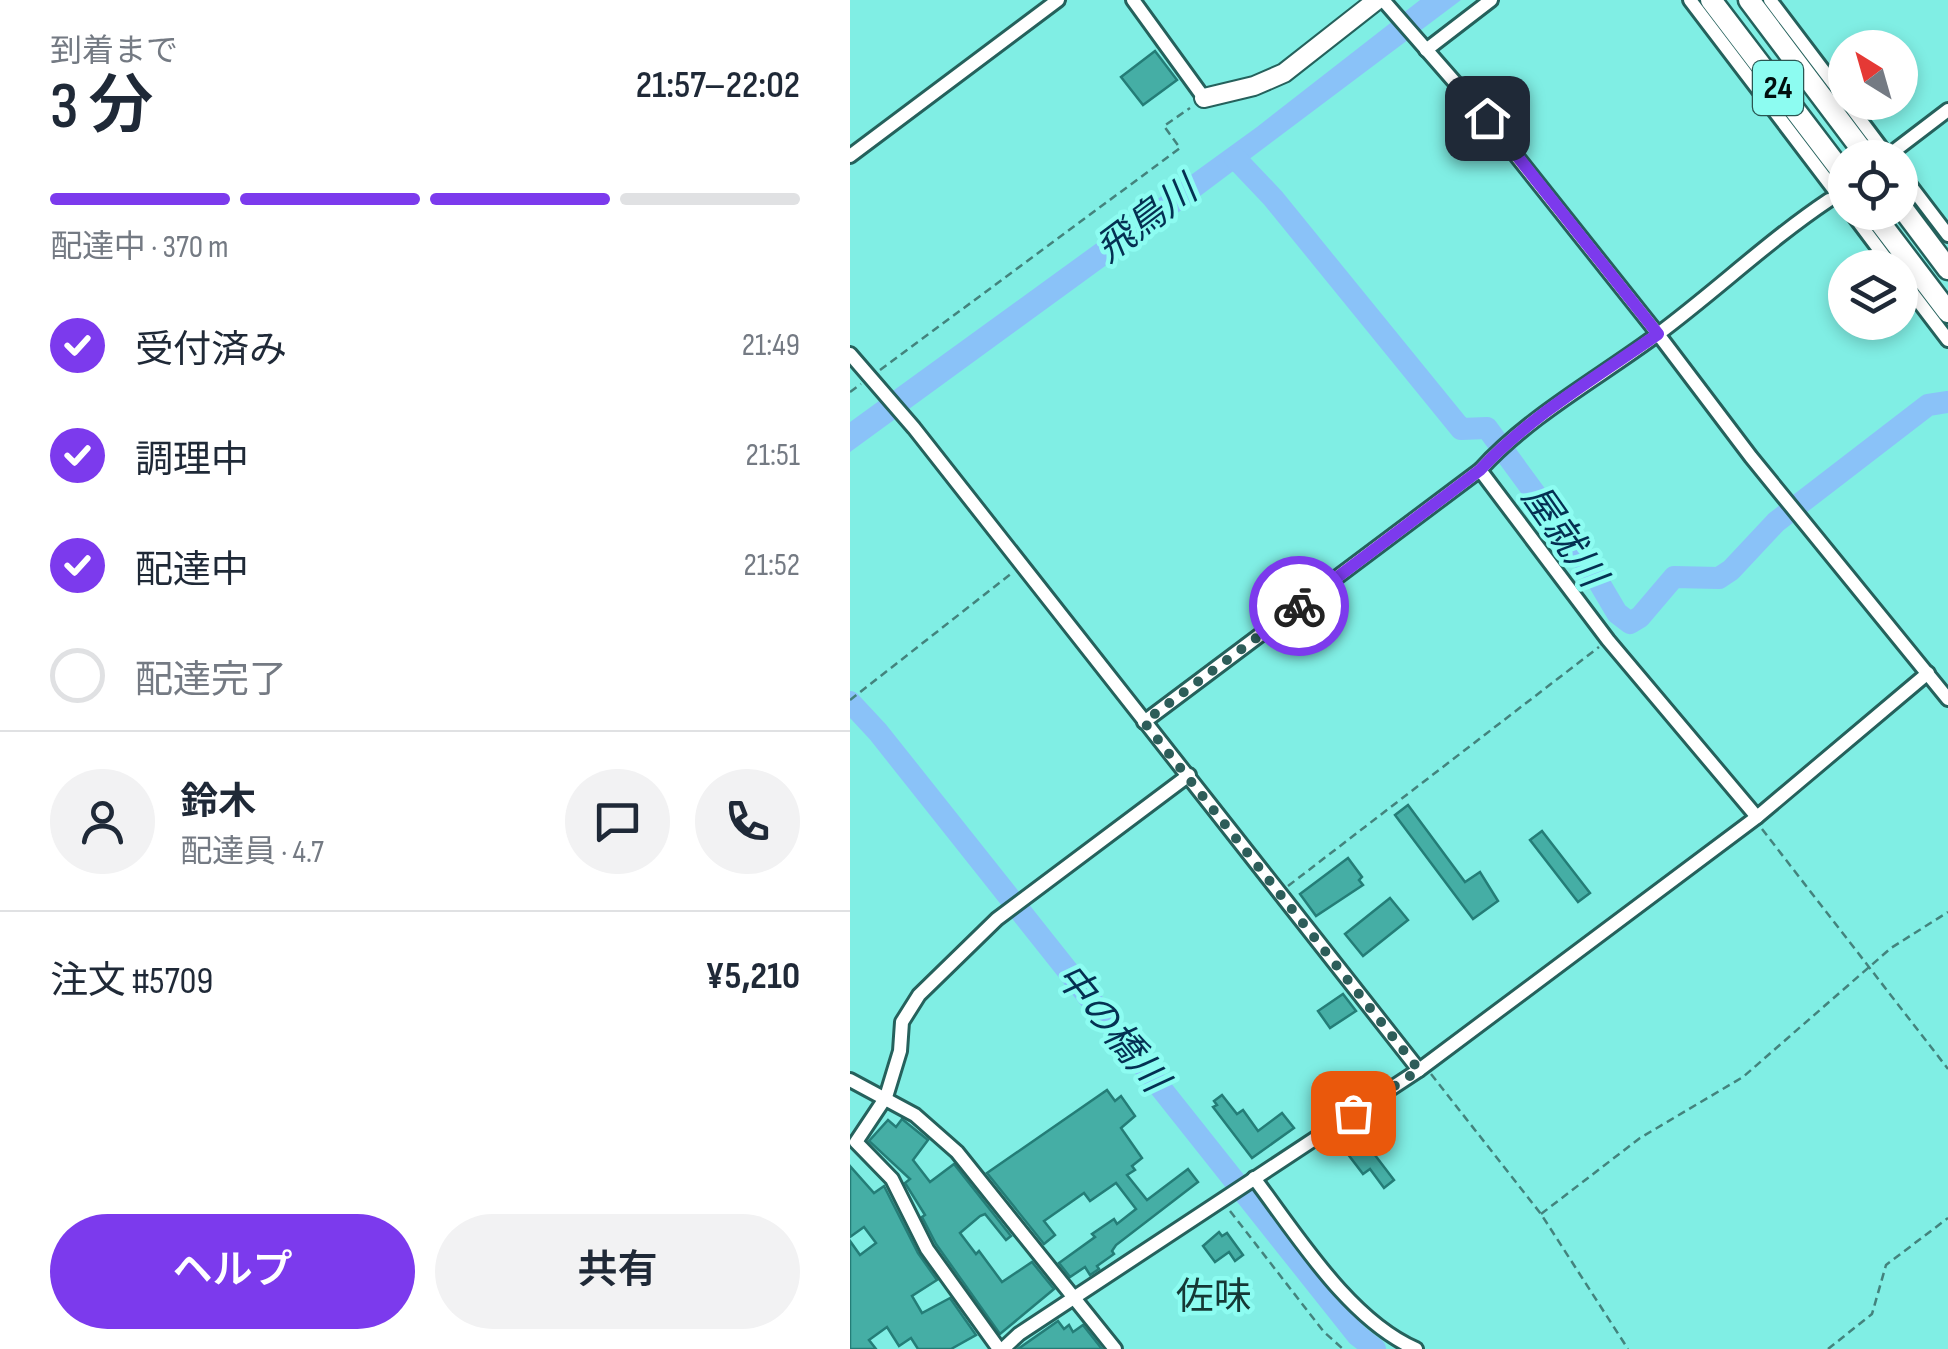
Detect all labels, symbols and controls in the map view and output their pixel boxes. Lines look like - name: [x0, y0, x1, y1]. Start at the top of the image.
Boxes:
- north arrow: [1828, 30, 1918, 120]
- map controls: [1828, 30, 1918, 340]
- text: 到着まで: [50, 32, 178, 71]
- road number: 24: [1753, 61, 1803, 115]
- text: 21:57–22:02: [636, 63, 800, 108]
- text: 3 分: [50, 69, 154, 147]
- pin: [1445, 76, 1530, 161]
- icon: home: [1460, 91, 1515, 146]
- button: locate: [1828, 140, 1918, 230]
- water label: 飛鳥川: [1088, 165, 1209, 272]
- text: 配達中 · 370 m: [50, 228, 229, 267]
- button: layers: [1828, 250, 1918, 340]
- icon: check: [50, 318, 105, 373]
- text: 21:49: [742, 326, 800, 365]
- text: 受付済み: [135, 328, 287, 373]
- icon: check: [50, 428, 105, 483]
- text: 21:51: [745, 436, 800, 475]
- text: 調理中: [135, 438, 249, 483]
- water label: 屋就川: [1512, 476, 1616, 599]
- icon: check: [50, 538, 105, 593]
- text: 21:52: [743, 546, 800, 585]
- text: 配達中: [135, 548, 249, 593]
- courier: [1249, 556, 1349, 656]
- icon: bike: [1272, 579, 1327, 634]
- text: 配達完了: [135, 658, 287, 703]
- button: person: [50, 769, 155, 874]
- button: chat: [565, 769, 670, 874]
- button: phone: [695, 769, 800, 874]
- text: 鈴木: [180, 780, 256, 825]
- text: 配達員 · 4.7: [180, 833, 324, 872]
- text: ¥5,210: [705, 954, 800, 999]
- water label: 中の橋川: [1046, 955, 1179, 1104]
- text: 注文 #5709: [50, 959, 213, 1004]
- pin: [1311, 1071, 1396, 1156]
- icon: bag: [1326, 1086, 1381, 1141]
- button: ヘルプ: [50, 1214, 415, 1329]
- button: 共有: [435, 1214, 800, 1329]
- district label: 佐味: [1176, 1275, 1252, 1320]

